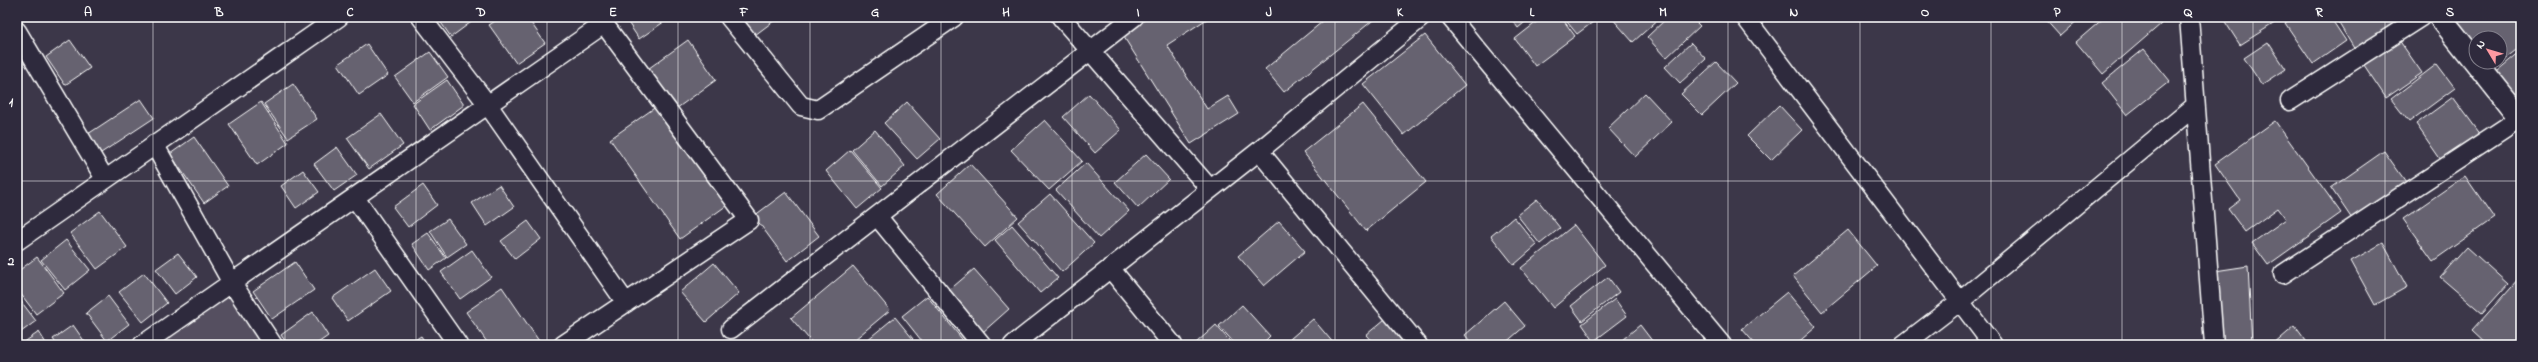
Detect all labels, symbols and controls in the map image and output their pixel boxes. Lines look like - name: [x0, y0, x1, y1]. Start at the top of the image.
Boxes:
- text: A: [84, 3, 92, 22]
- text: B: [214, 3, 224, 22]
- text: C: [346, 3, 354, 22]
- text: D: [475, 3, 486, 22]
- text: E: [609, 3, 617, 22]
- text: F: [739, 3, 749, 22]
- text: G: [871, 3, 879, 22]
- text: H: [1002, 3, 1010, 22]
- text: I: [1136, 3, 1140, 22]
- text: J: [1266, 3, 1272, 22]
- text: K: [1397, 3, 1404, 22]
- text: L: [1530, 3, 1536, 22]
- text: M: [1659, 3, 1667, 22]
- text: N: [1790, 3, 1799, 22]
- text: O: [1921, 3, 1930, 22]
- text: P: [2054, 3, 2061, 22]
- text: Q: [2184, 3, 2193, 22]
- text: R: [2314, 3, 2323, 22]
- text: S: [2446, 3, 2455, 22]
- north arrow: [2468, 30, 2508, 70]
- text: N: [2472, 37, 2490, 52]
- text: 1: [9, 93, 14, 112]
- text: 2: [7, 252, 15, 271]

